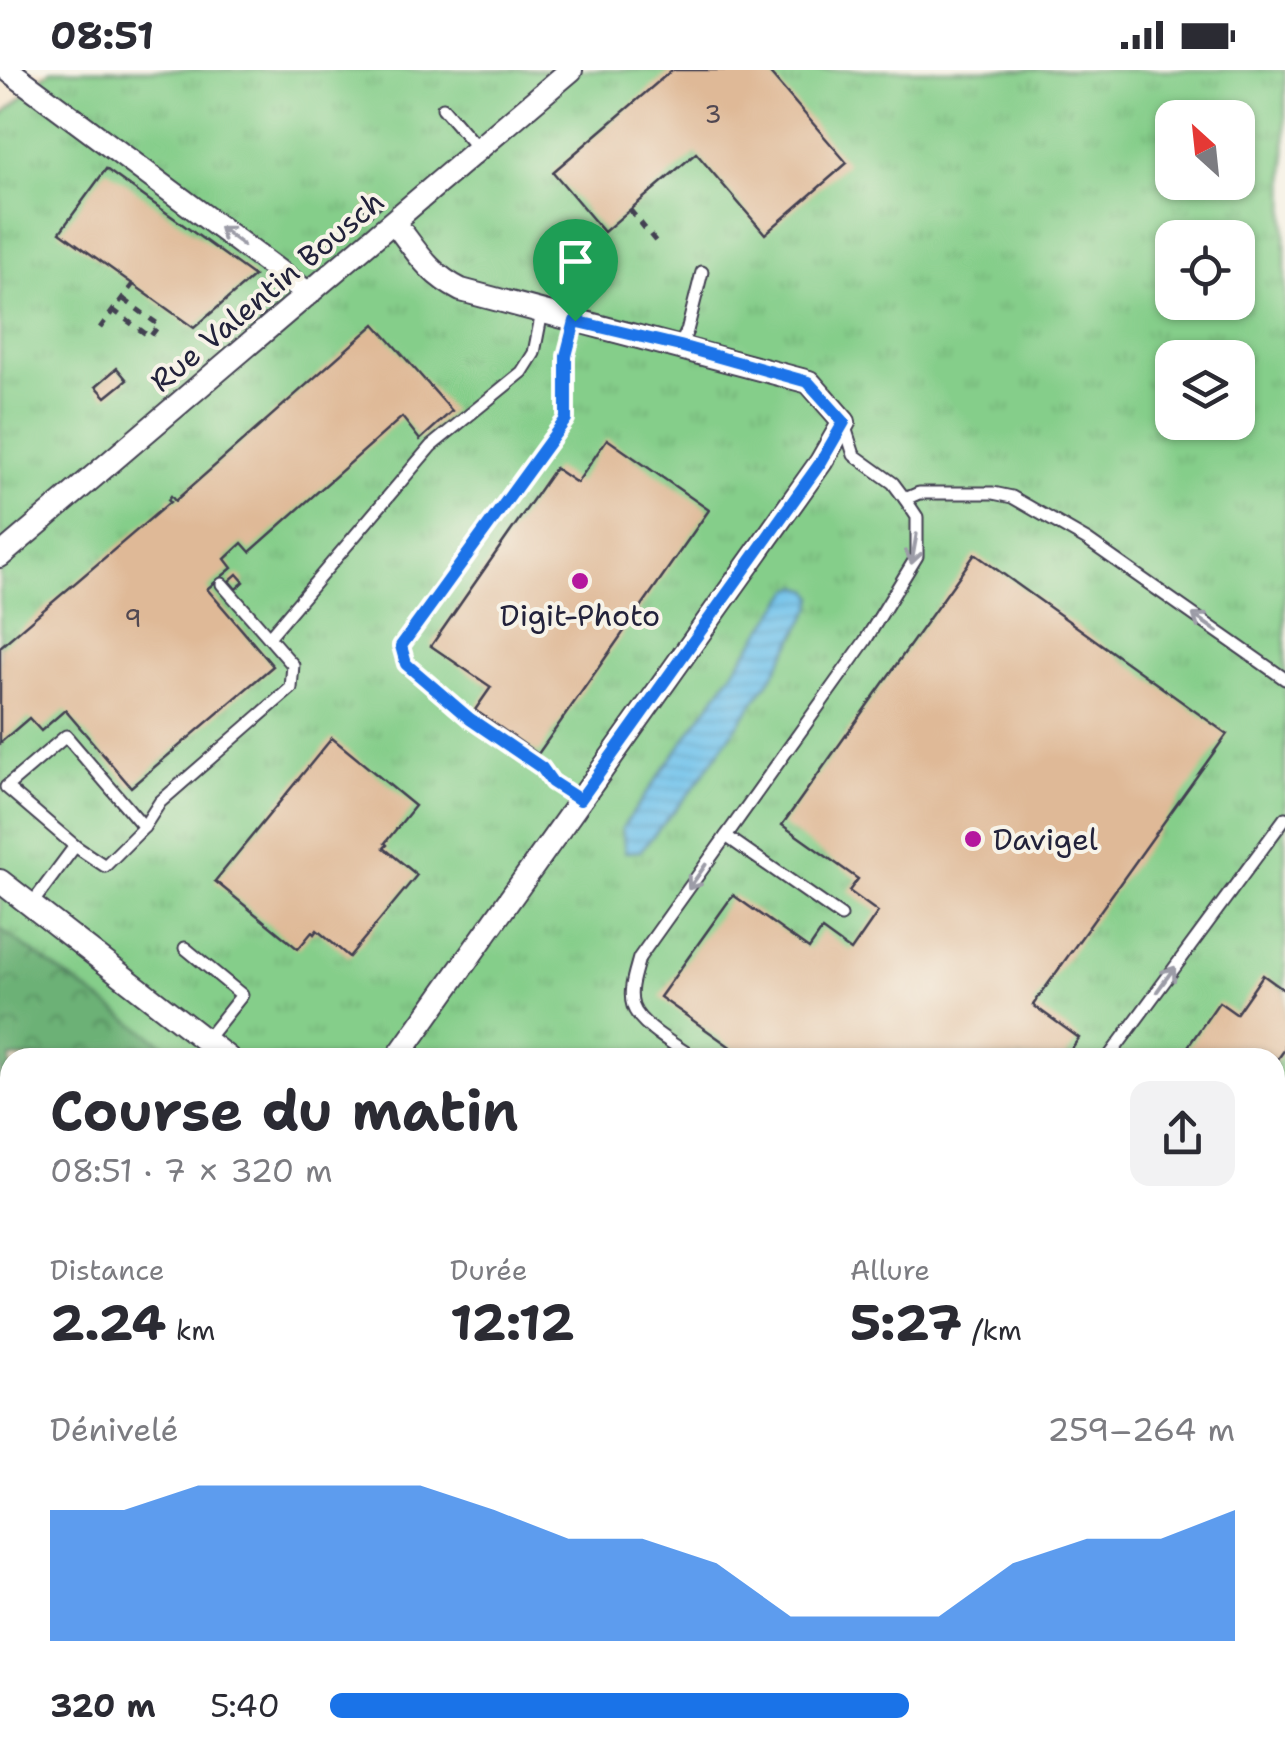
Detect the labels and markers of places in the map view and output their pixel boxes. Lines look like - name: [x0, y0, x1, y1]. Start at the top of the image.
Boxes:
- pin: [533, 219, 618, 322]
- marker: Digit-Photo: [569, 570, 591, 592]
- place label: Digit-Photo: [500, 595, 660, 636]
- place label: Davigel: [993, 819, 1098, 860]
- marker: Davigel: [962, 828, 984, 850]

